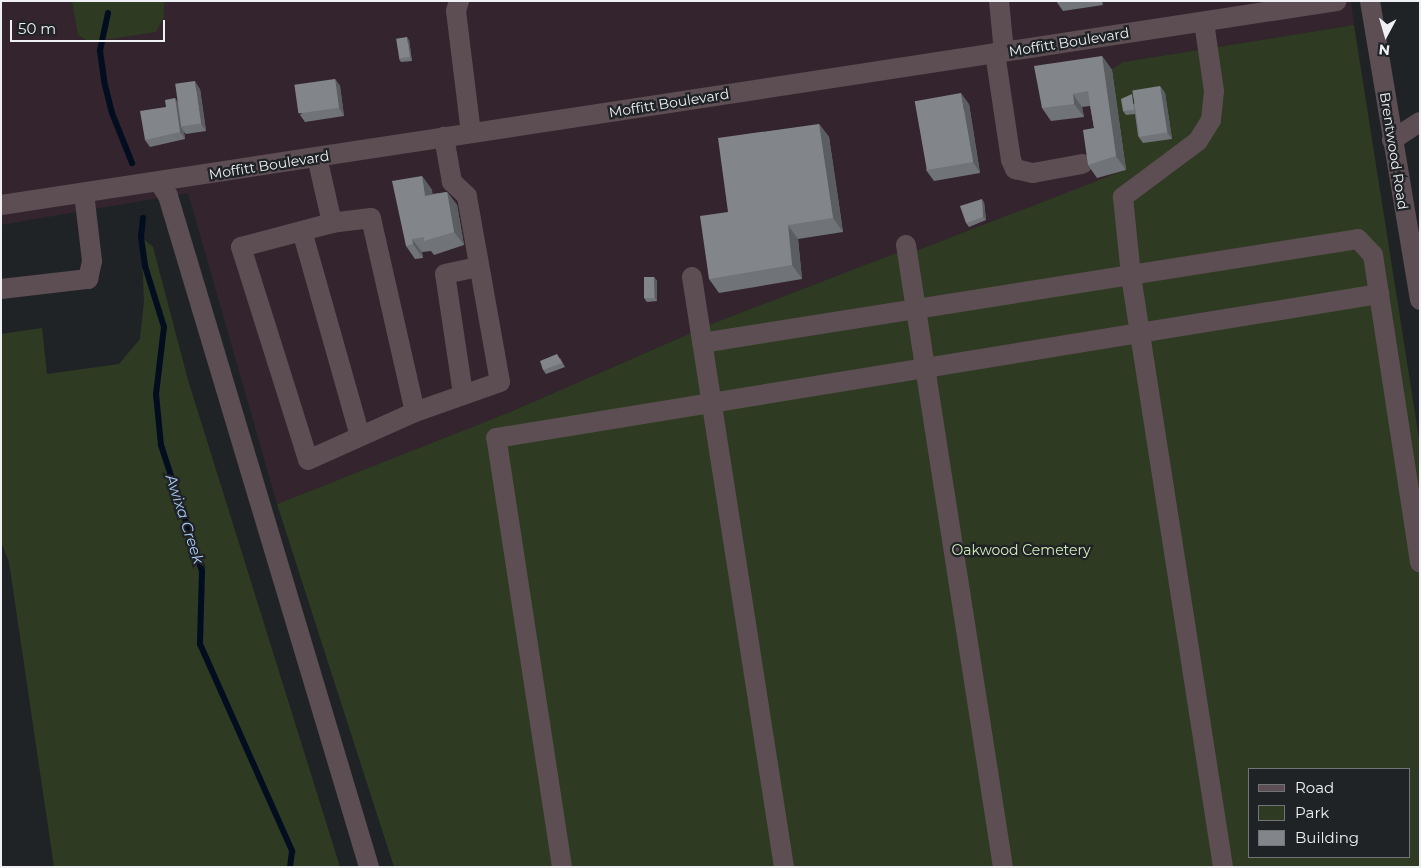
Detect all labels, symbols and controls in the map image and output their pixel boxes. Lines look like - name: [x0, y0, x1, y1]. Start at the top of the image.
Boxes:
- scale bar: [12, 10, 168, 42]
- north arrow: [1361, 10, 1411, 60]
- text: 50 m: [18, 19, 56, 38]
- street label: Moffitt Boulevard: [1008, 24, 1130, 60]
- text: N: [1378, 40, 1391, 59]
- street label: Moffitt Boulevard: [608, 85, 730, 121]
- street label: Brentwood Road: [1376, 91, 1412, 211]
- street label: Moffitt Boulevard: [208, 147, 330, 183]
- water label: Awixa Creek: [162, 472, 208, 566]
- park label: Oakwood Cemetery: [951, 542, 1091, 558]
- legend: [1248, 768, 1411, 858]
- text: Road: [1295, 778, 1334, 797]
- text: Park: [1295, 803, 1329, 822]
- text: Building: [1295, 828, 1359, 847]

